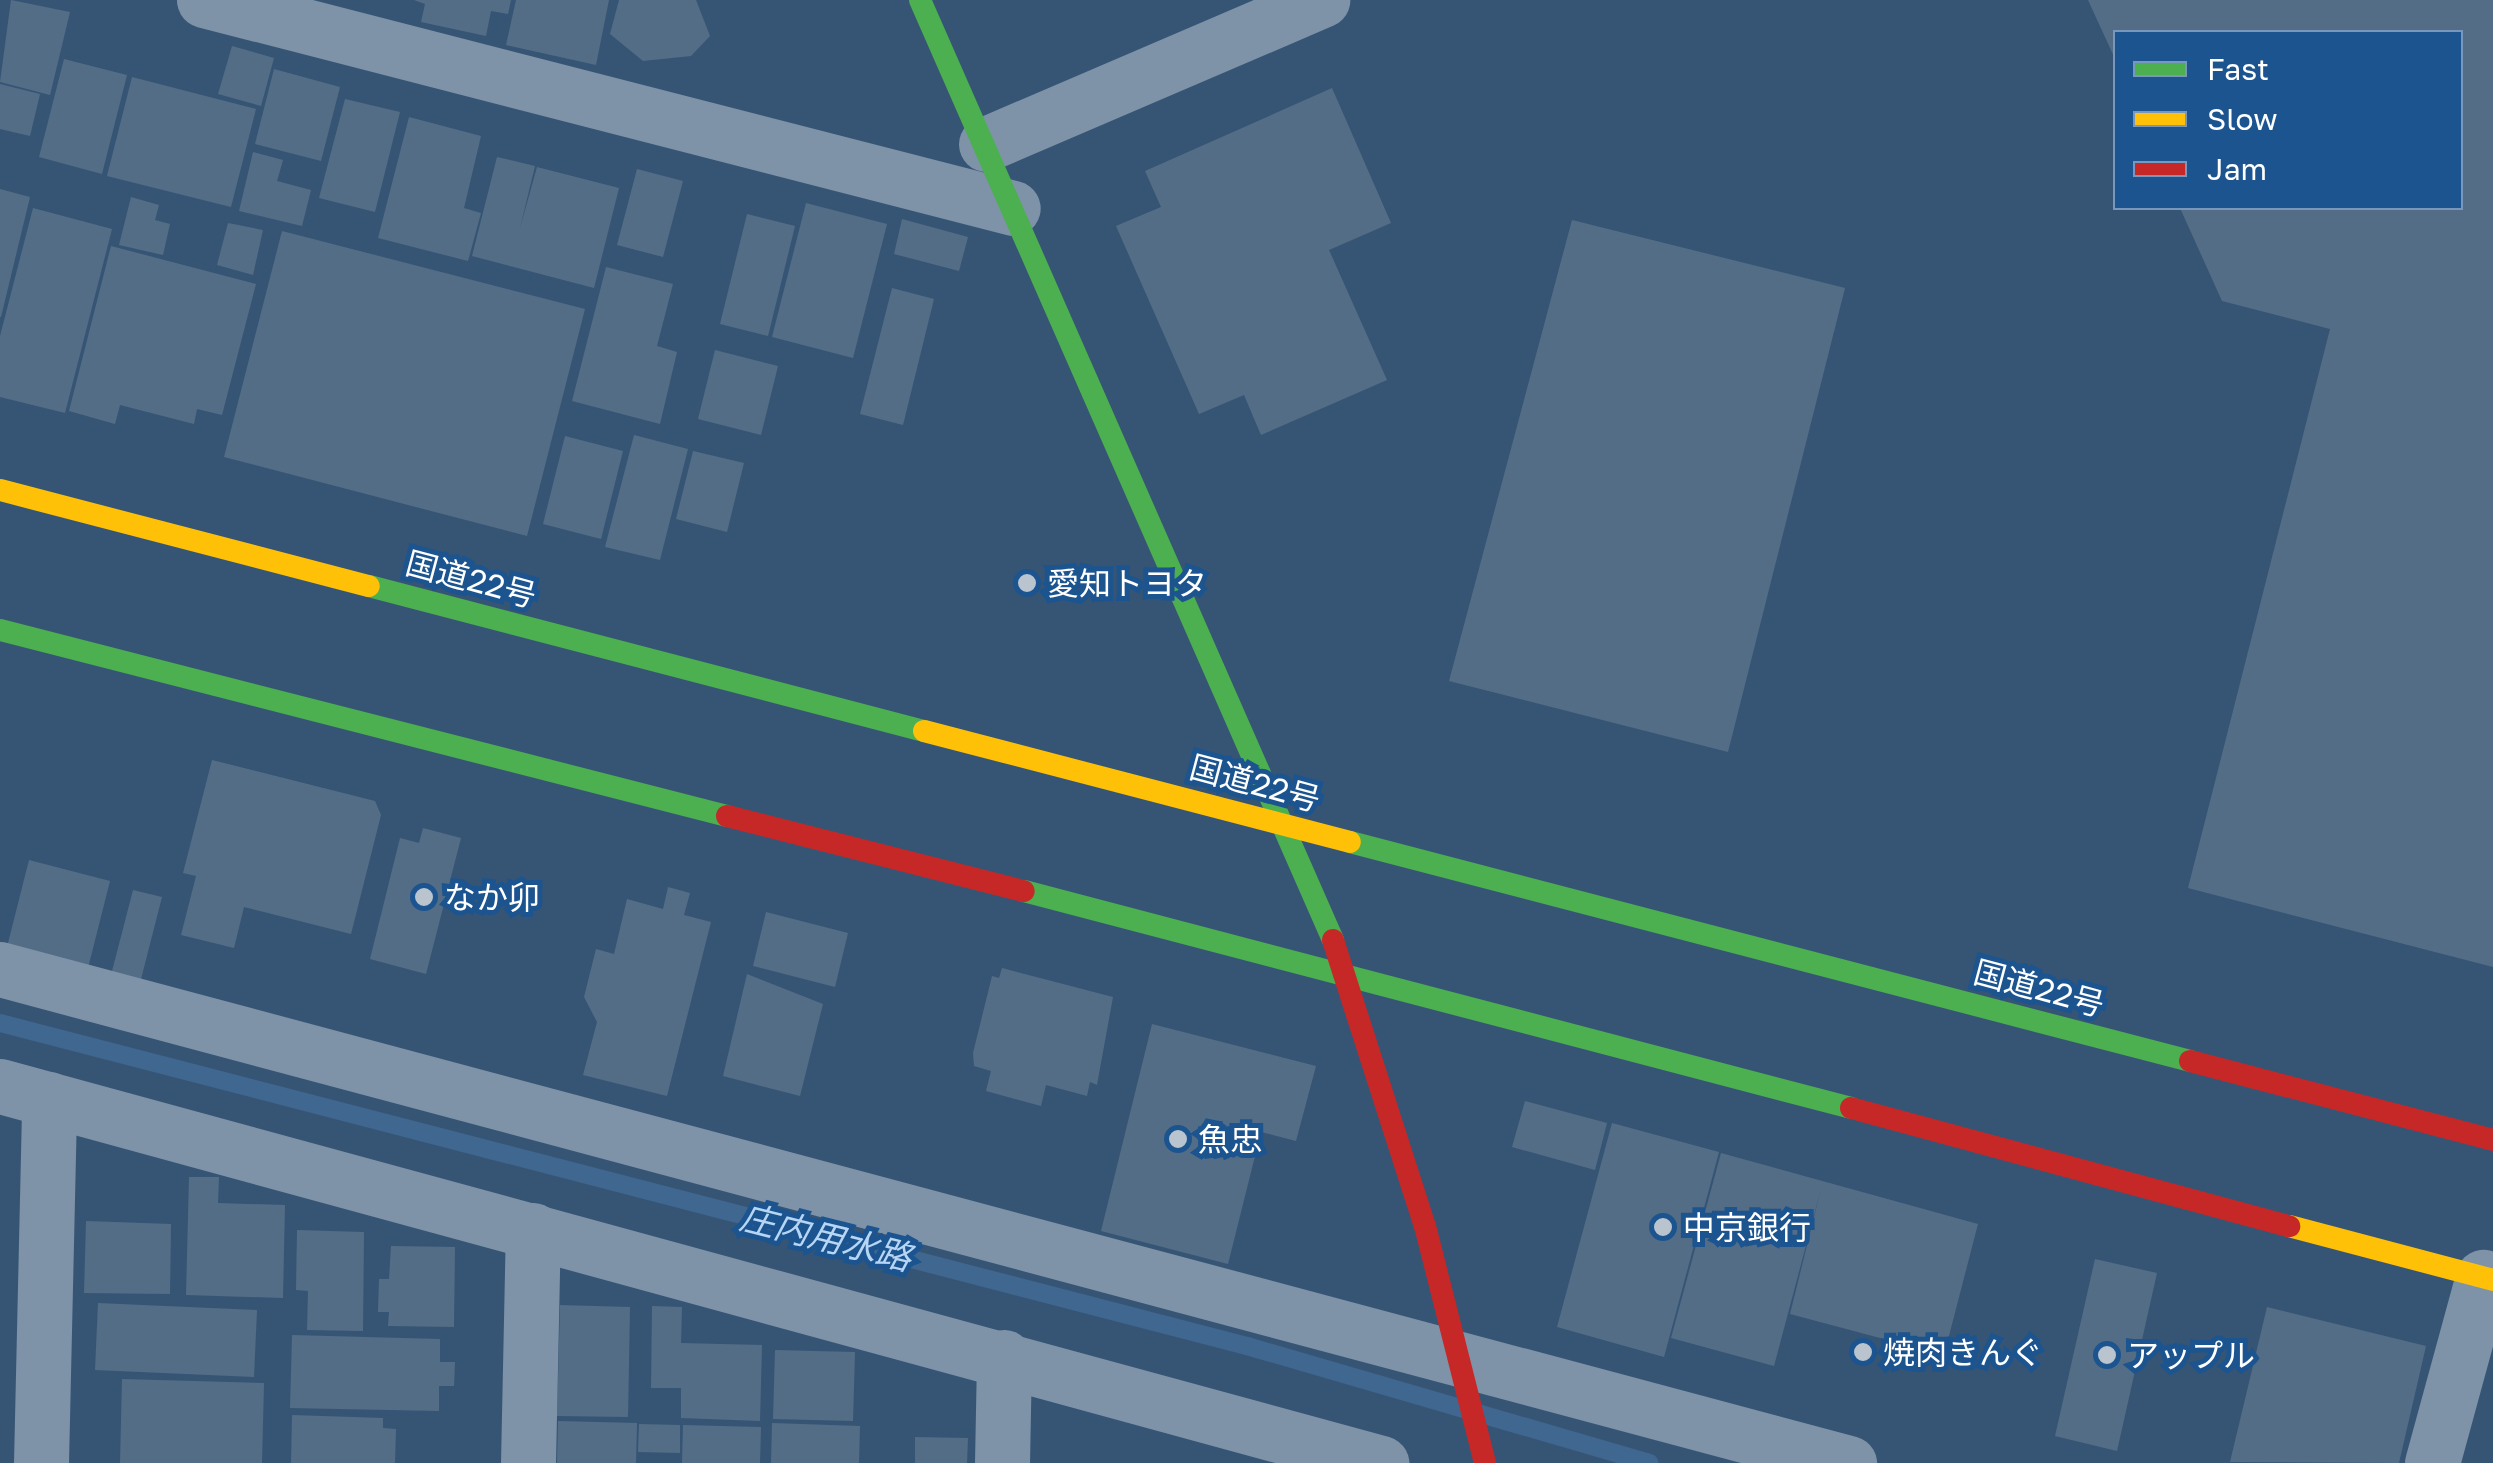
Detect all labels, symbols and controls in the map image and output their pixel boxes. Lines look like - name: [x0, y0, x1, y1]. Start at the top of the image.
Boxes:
- legend: [2113, 30, 2463, 210]
- text: Fast: [2207, 51, 2269, 87]
- text: Slow: [2207, 101, 2278, 137]
- text: Jam: [2207, 151, 2267, 187]
- street label: 国道22号: [402, 543, 540, 615]
- place label: 愛知トヨタ: [1047, 564, 1207, 602]
- marker: 愛知トヨタ: [1016, 572, 1038, 594]
- street label: 国道22号: [1186, 747, 1324, 819]
- place label: なか卯: [444, 878, 540, 916]
- marker: なか卯: [413, 886, 435, 908]
- street label: 国道22号: [1970, 952, 2108, 1024]
- place label: 魚忠: [1198, 1120, 1262, 1158]
- marker: 魚忠: [1167, 1128, 1189, 1150]
- water label: 庄内用水路: [736, 1195, 916, 1279]
- place label: 中京銀行: [1683, 1208, 1811, 1246]
- marker: 中京銀行: [1652, 1216, 1674, 1238]
- place label: 焼肉きんぐ: [1883, 1333, 2043, 1371]
- place label: アップル: [2127, 1336, 2255, 1374]
- marker: 焼肉きんぐ: [1852, 1341, 1874, 1363]
- marker: アップル: [2096, 1344, 2118, 1366]

